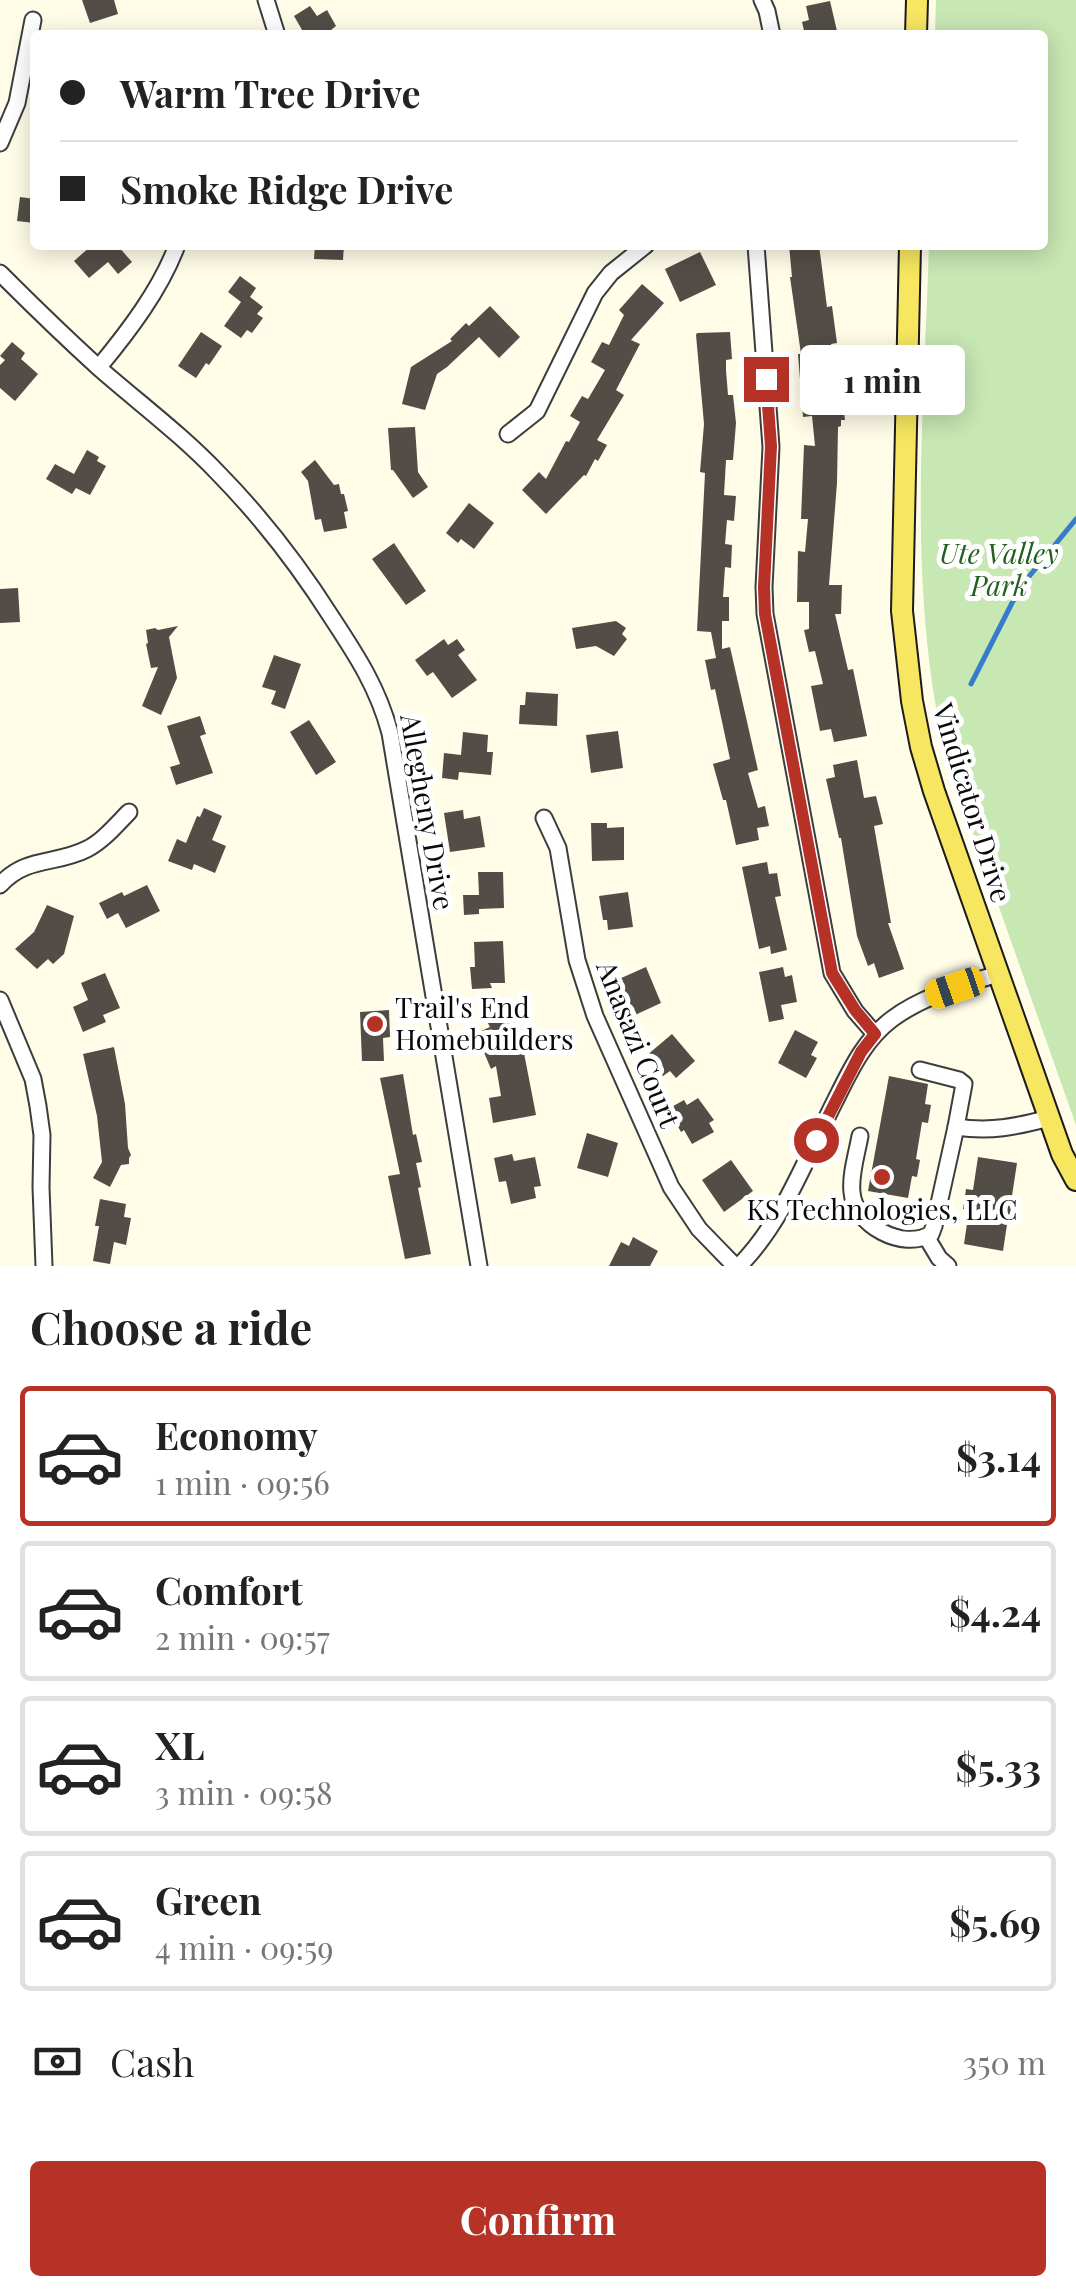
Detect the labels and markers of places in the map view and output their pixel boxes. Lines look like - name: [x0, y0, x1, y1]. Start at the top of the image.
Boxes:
- place label: Trail's End Homebuilders: [395, 988, 573, 1057]
- marker: Trail's End Homebuilders: [364, 1013, 386, 1035]
- marker: KS Technologies, LLC: [871, 1166, 893, 1188]
- place label: KS Technologies, LLC: [746, 1190, 1018, 1227]

